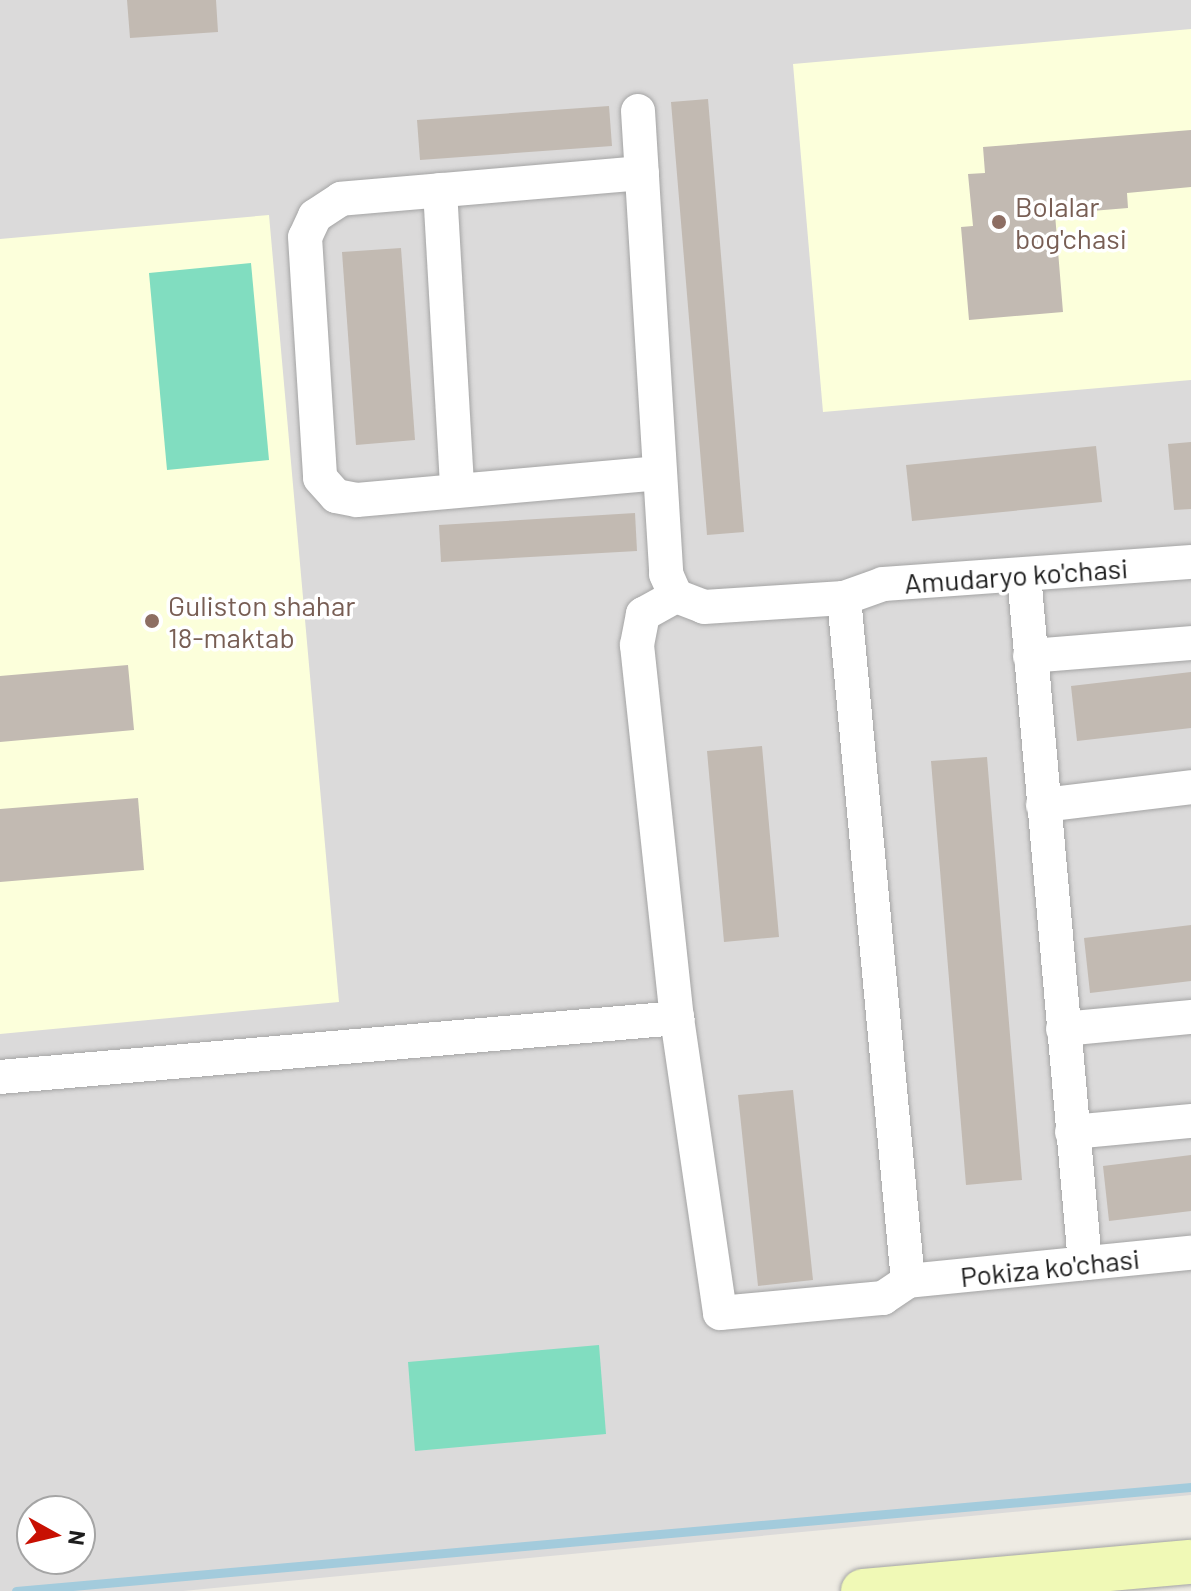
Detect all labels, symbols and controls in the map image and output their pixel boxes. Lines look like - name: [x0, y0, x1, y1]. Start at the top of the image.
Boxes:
- place label: Bolalar bog'chasi: [1015, 189, 1127, 255]
- marker: Bolalar bog'chasi: [990, 213, 1008, 231]
- street label: Amudaryo ko'chasi: [903, 550, 1129, 600]
- place label: Guliston shahar 18-maktab: [168, 588, 355, 654]
- marker: Guliston shahar 18-maktab: [143, 612, 161, 630]
- street label: Pokiza ko'chasi: [959, 1241, 1141, 1293]
- north arrow: [16, 1495, 96, 1575]
- text: N: [64, 1529, 92, 1547]

